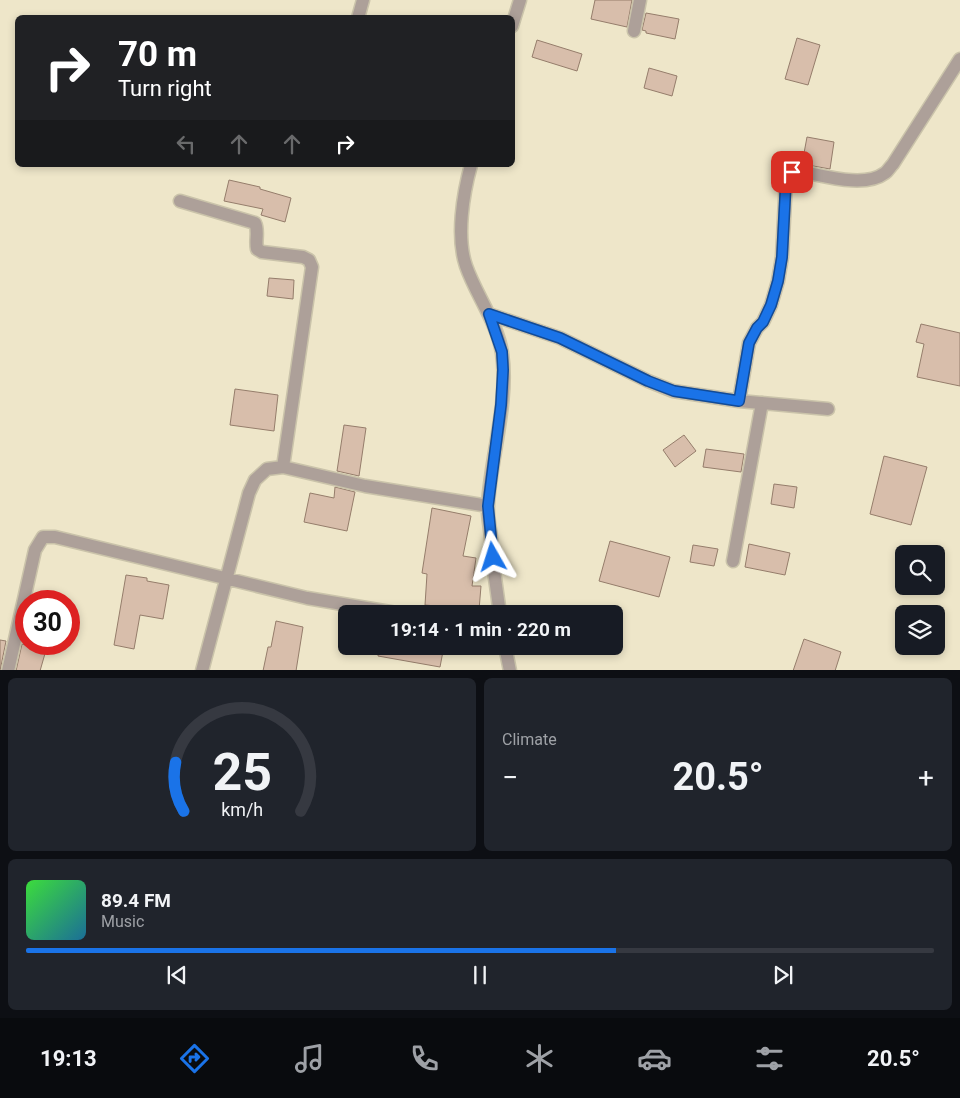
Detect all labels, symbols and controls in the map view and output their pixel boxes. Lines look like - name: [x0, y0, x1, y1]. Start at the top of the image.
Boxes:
- text: 70 m: [118, 34, 197, 75]
- icon: right: [35, 35, 100, 100]
- text: Turn right: [118, 76, 212, 101]
- icon: left: [172, 130, 200, 158]
- icon: ahead: [225, 130, 253, 158]
- icon: ahead: [278, 130, 306, 158]
- icon: right: [331, 130, 359, 158]
- pin: [771, 151, 813, 193]
- icon: arrive: [778, 158, 806, 186]
- position arrow: [466, 530, 518, 582]
- map controls: [895, 545, 945, 655]
- button: search: [895, 545, 945, 595]
- speed limit sign: 30: [15, 590, 80, 655]
- button: layers: [895, 605, 945, 655]
- text: 19:14 · 1 min · 220 m: [390, 618, 571, 641]
- text: Climate: [502, 730, 557, 749]
- text: 25: [212, 742, 272, 803]
- text: 20.5°: [672, 755, 764, 799]
- text: −: [502, 761, 518, 794]
- text: +: [918, 761, 934, 794]
- text: km/h: [221, 799, 263, 820]
- text: 89.4 FM: [101, 889, 171, 912]
- text: Music: [101, 912, 144, 931]
- icon: previous: [163, 961, 191, 989]
- icon: pause: [466, 961, 494, 989]
- icon: next: [769, 961, 797, 989]
- icon: directions: [177, 1041, 212, 1076]
- icon: music: [292, 1041, 327, 1076]
- icon: phone: [407, 1041, 442, 1076]
- icon: climate: [522, 1041, 557, 1076]
- icon: car: [637, 1041, 672, 1076]
- icon: filters: [752, 1041, 787, 1076]
- text: 19:13: [40, 1046, 97, 1071]
- text: 20.5°: [867, 1046, 920, 1071]

